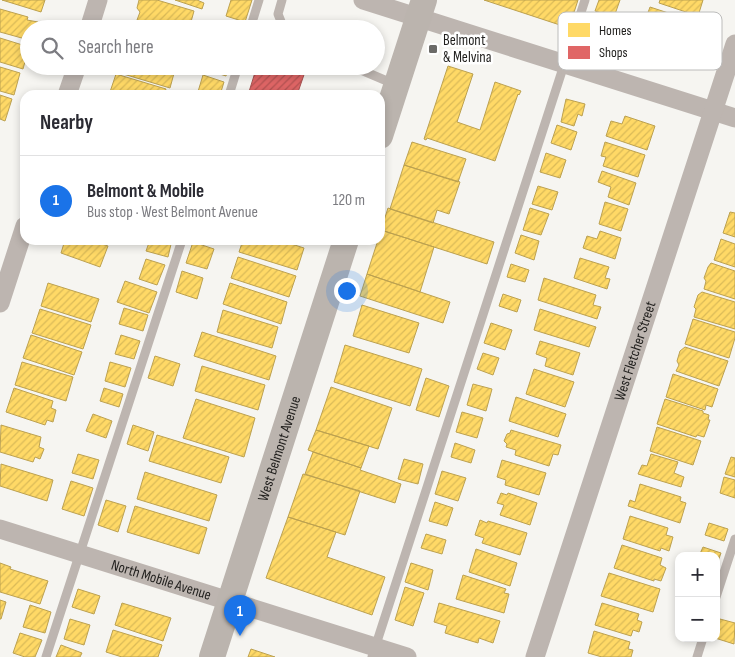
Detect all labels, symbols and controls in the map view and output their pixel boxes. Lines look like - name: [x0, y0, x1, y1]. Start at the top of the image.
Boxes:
- legend: [558, 12, 722, 70]
- search box: [20, 20, 385, 75]
- text: Homes: [599, 22, 632, 39]
- place label: Belmont & Melvina: [443, 31, 492, 67]
- icon: search: [38, 34, 66, 62]
- text: Search here: [78, 36, 154, 59]
- marker: Belmont & Melvina: [427, 43, 439, 55]
- text: Shops: [599, 44, 628, 61]
- text: Nearby: [40, 110, 93, 135]
- text: Belmont & Mobile: [87, 180, 204, 203]
- text: 1: [53, 191, 59, 210]
- text: 120 m: [333, 191, 365, 210]
- text: Bus stop · West Belmont Avenue: [87, 203, 258, 222]
- your location: [334, 278, 360, 304]
- street label: West Fletcher Street: [610, 298, 661, 403]
- street label: West Belmont Avenue: [254, 394, 305, 504]
- map controls: [675, 552, 720, 642]
- button: +: [675, 552, 720, 597]
- street label: North Mobile Avenue: [109, 556, 213, 605]
- pin: 1: [224, 595, 256, 636]
- button: −: [675, 597, 720, 642]

